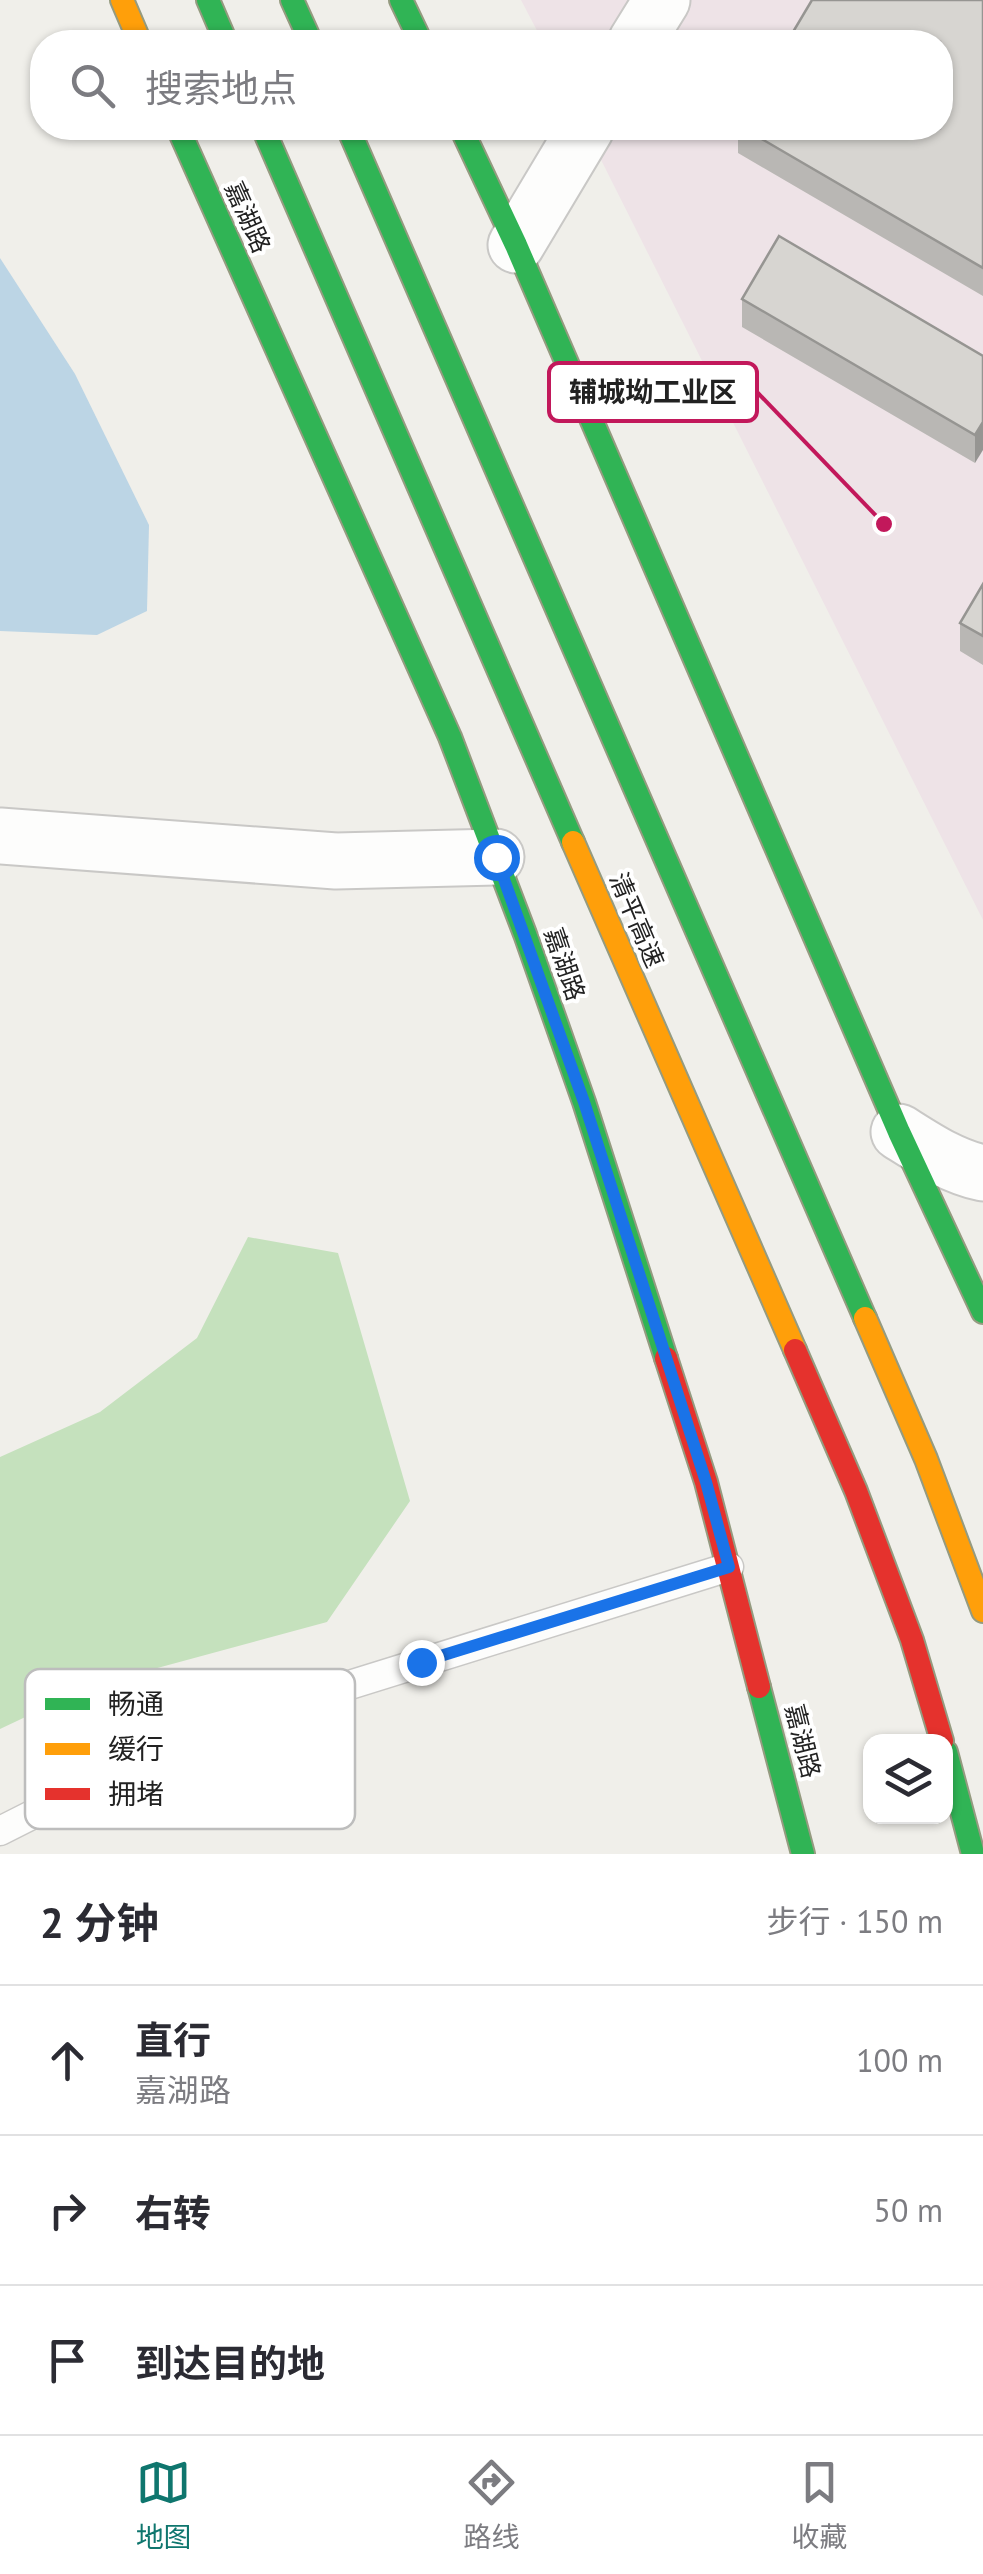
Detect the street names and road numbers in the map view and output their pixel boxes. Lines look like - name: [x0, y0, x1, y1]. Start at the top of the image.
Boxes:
- street label: 嘉湖路: [218, 176, 278, 258]
- street label: 清平高速: [603, 868, 671, 972]
- street label: 嘉湖路: [538, 923, 592, 1005]
- street label: 嘉湖路: [778, 1701, 828, 1781]

